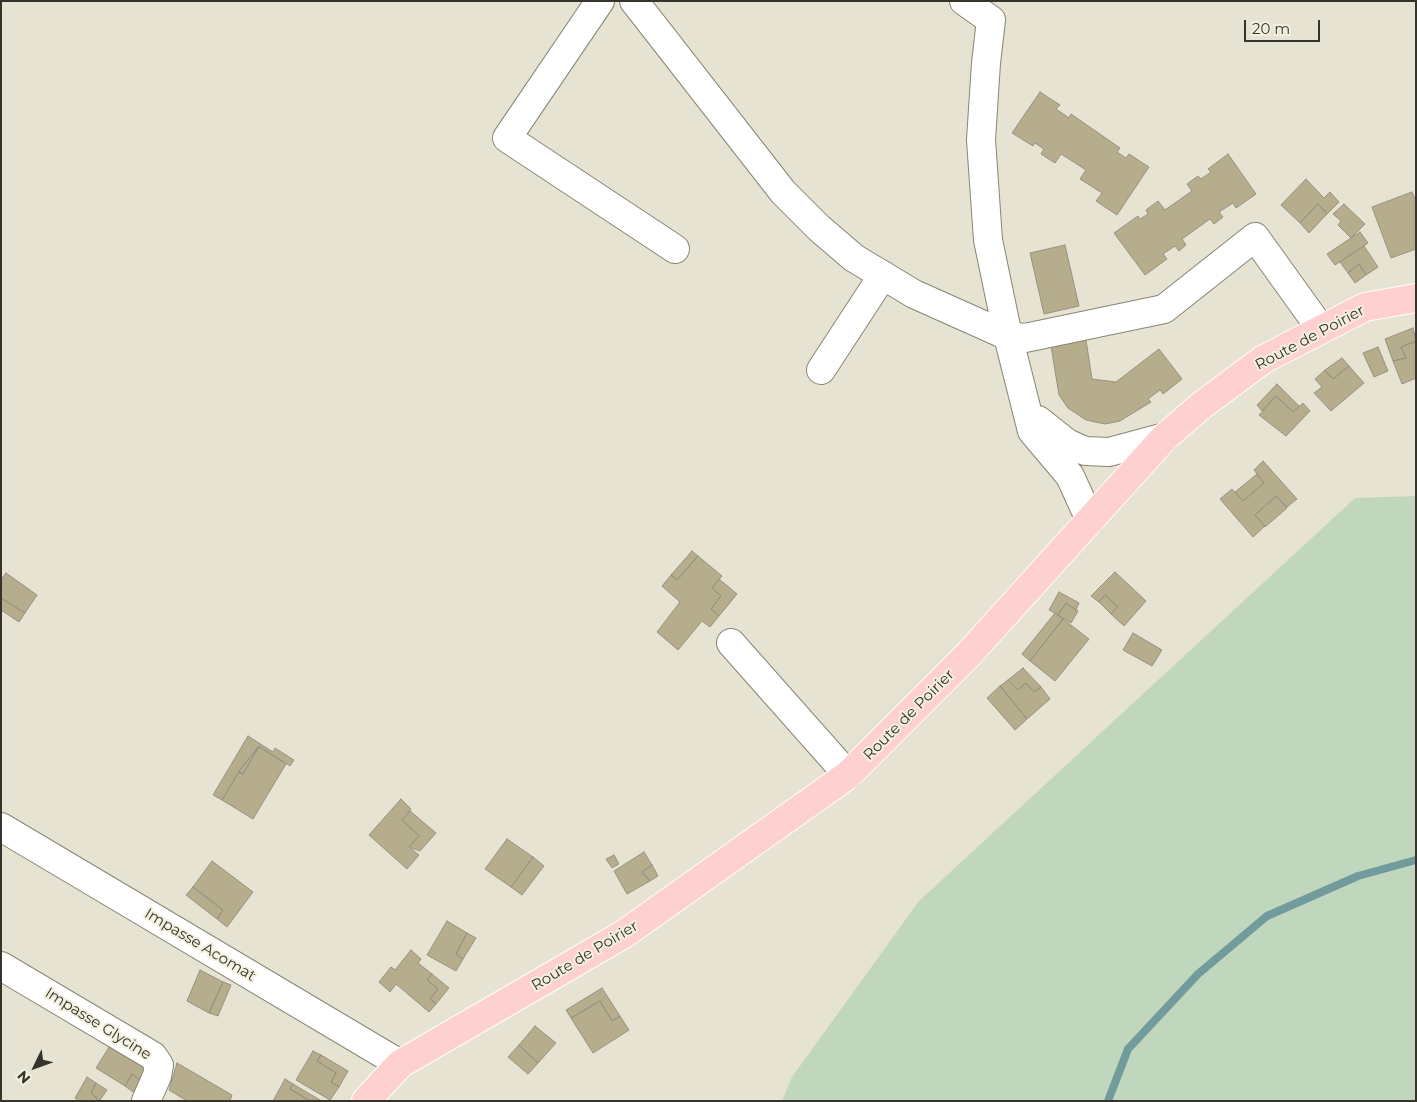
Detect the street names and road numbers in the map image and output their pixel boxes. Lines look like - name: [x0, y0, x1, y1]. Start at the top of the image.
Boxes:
- street label: Route de Poirier: [1252, 302, 1368, 374]
- street label: Route de Poirier: [860, 666, 958, 764]
- street label: Impasse Acomat: [141, 905, 259, 985]
- street label: Route de Poirier: [528, 917, 642, 995]
- street label: Impasse Glycine: [41, 984, 155, 1064]

